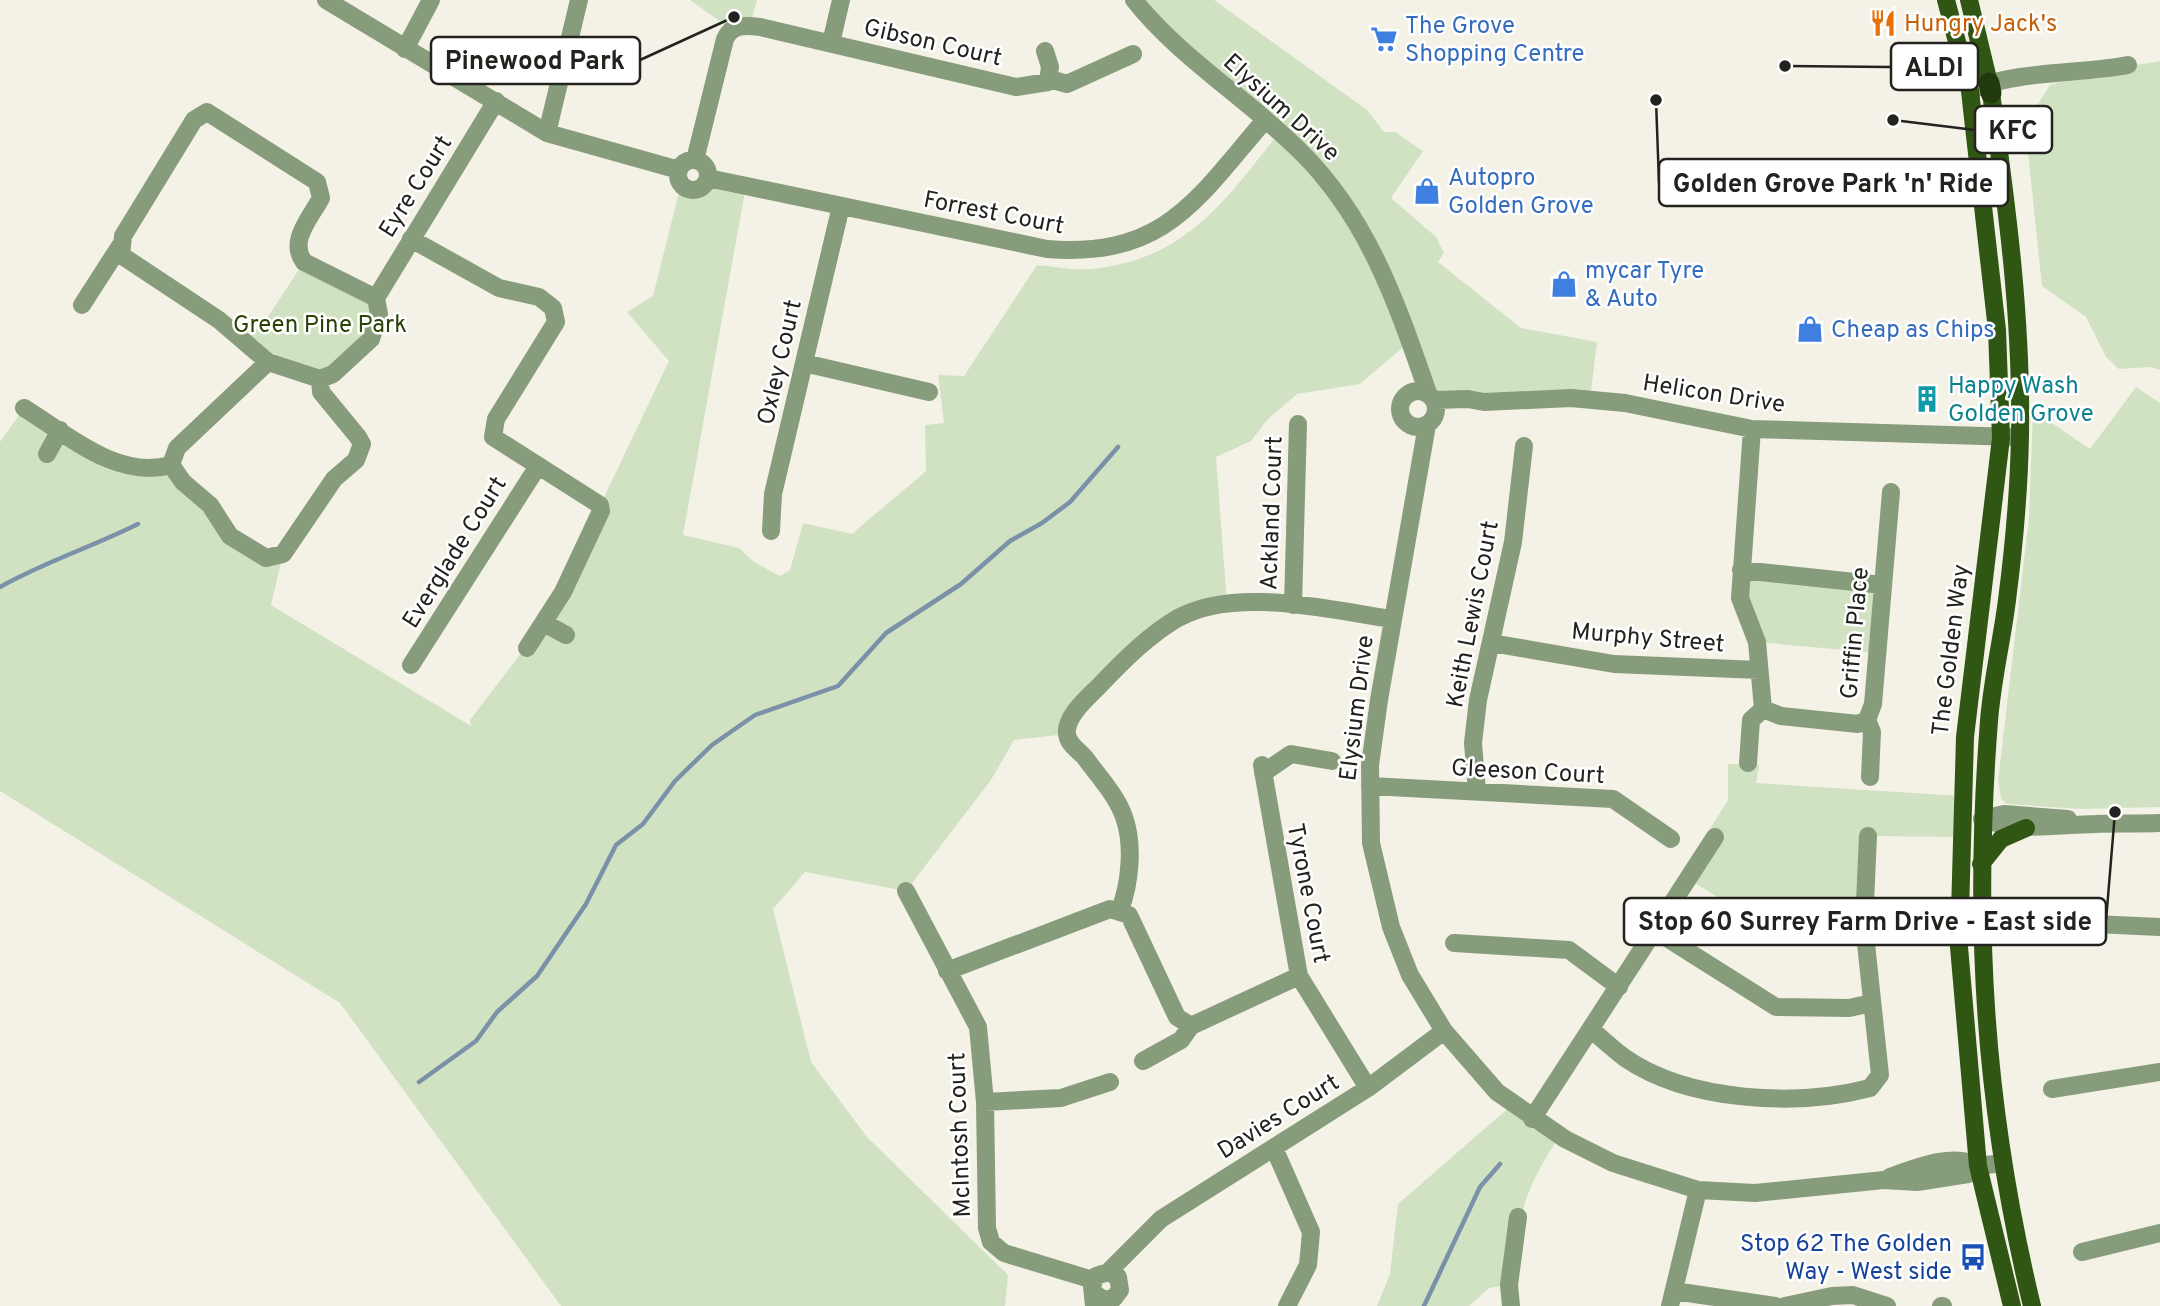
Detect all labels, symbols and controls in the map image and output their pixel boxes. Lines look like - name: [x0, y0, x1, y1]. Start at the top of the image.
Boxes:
- restaurant icon: Hungry Jack's: [1868, 8, 1898, 38]
- place label: Hungry Jack's: [1904, 10, 2057, 40]
- place label: The Grove Shopping Centre: [1405, 12, 1584, 70]
- street label: Gibson Court: [861, 13, 1005, 74]
- supermarket icon: The Grove Shopping Centre: [1369, 24, 1399, 54]
- callout: Pinewood Park: [431, 37, 640, 84]
- callout: ALDI: [1891, 43, 1978, 90]
- text: Pinewood Park: [445, 46, 625, 79]
- street label: Elysium Drive: [1216, 48, 1345, 169]
- text: ALDI: [1904, 53, 1964, 86]
- callout: KFC: [1975, 106, 2052, 153]
- text: KFC: [1988, 116, 2038, 149]
- street label: Eyre Court: [374, 130, 460, 244]
- callout: Golden Grove Park 'n' Ride: [1659, 159, 2008, 206]
- place label: Autopro Golden Grove: [1448, 164, 1594, 222]
- text: Golden Grove Park 'n' Ride: [1673, 169, 1993, 202]
- shop icon: Autopro Golden Grove: [1412, 176, 1442, 206]
- street label: Forrest Court: [921, 186, 1067, 242]
- place label: mycar Tyre & Auto: [1585, 257, 1704, 315]
- shop icon: mycar Tyre & Auto: [1549, 269, 1579, 299]
- street label: Oxley Court: [752, 297, 810, 428]
- park label: Green Pine Park: [233, 311, 407, 341]
- shop icon: Cheap as Chips: [1795, 314, 1825, 344]
- place label: Cheap as Chips: [1831, 316, 1995, 346]
- street label: Helicon Drive: [1640, 369, 1787, 421]
- place label: Happy Wash Golden Grove: [1948, 372, 2094, 430]
- building icon: Happy Wash Golden Grove: [1912, 384, 1942, 414]
- street label: Ackland Court: [1255, 435, 1291, 591]
- street label: Everglade Court: [397, 472, 514, 635]
- street label: Keith Lewis Court: [1441, 518, 1507, 710]
- street label: The Golden Way: [1927, 563, 1977, 738]
- street label: Griffin Place: [1835, 566, 1877, 701]
- street label: Murphy Street: [1570, 617, 1726, 661]
- street label: Elysium Drive: [1334, 634, 1382, 783]
- street label: Gleeson Court: [1450, 754, 1605, 792]
- street label: Tyrone Court: [1279, 821, 1335, 966]
- callout: Stop 60 Surrey Farm Drive - East side: [1624, 898, 2106, 945]
- text: Stop 60 Surrey Farm Drive - East side: [1638, 907, 2092, 940]
- street label: McIntosh Court: [943, 1052, 979, 1218]
- street label: Davies Court: [1213, 1068, 1346, 1167]
- place label: Stop 62 The Golden Way - West side: [1740, 1230, 1952, 1288]
- bus stop icon: Stop 62 The Golden Way - West side: [1958, 1242, 1988, 1272]

